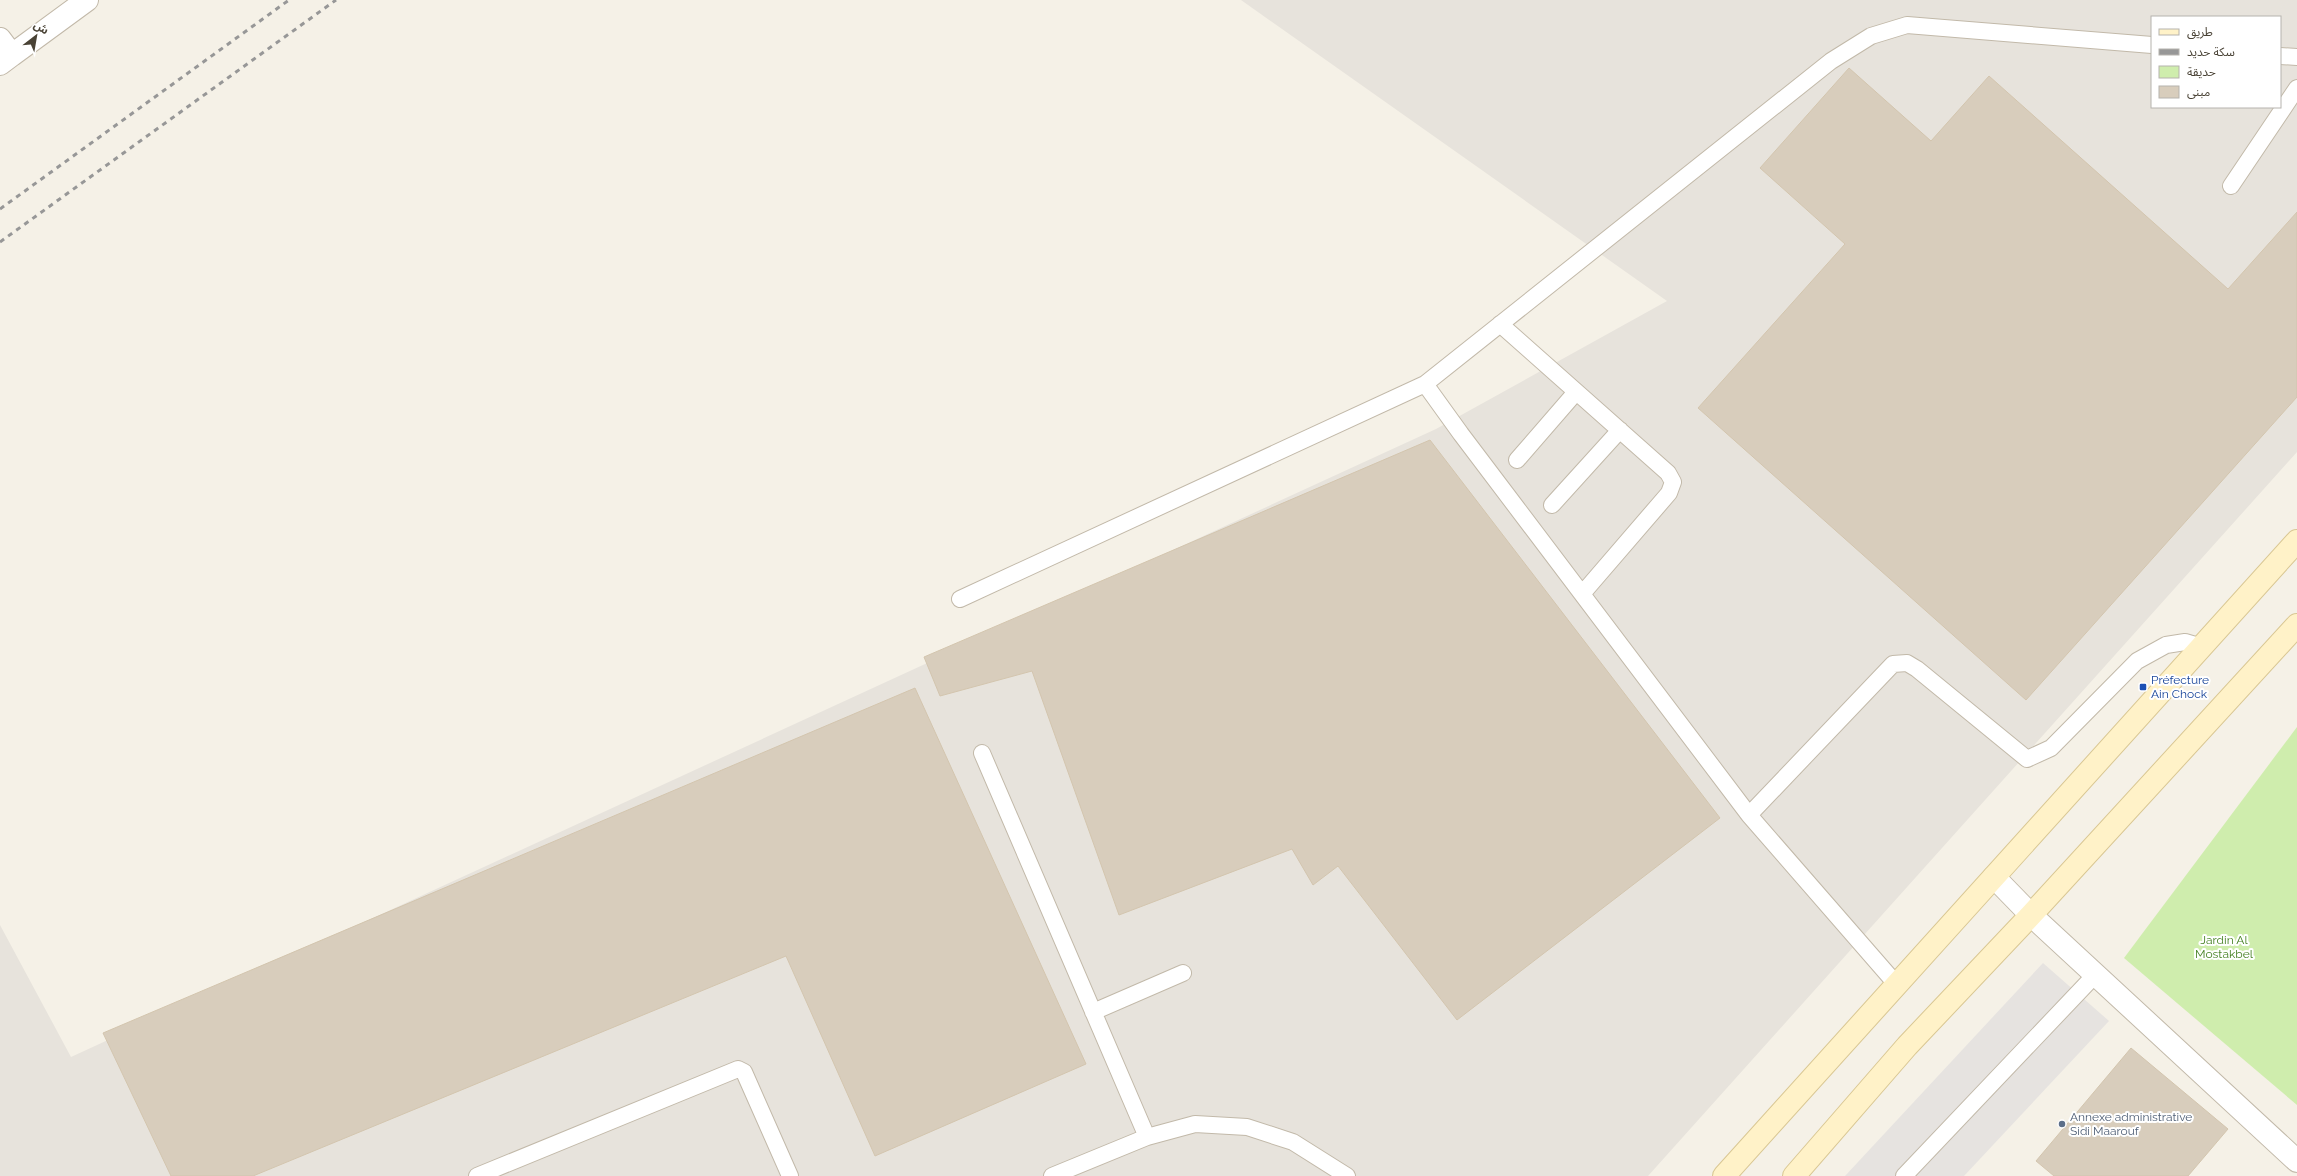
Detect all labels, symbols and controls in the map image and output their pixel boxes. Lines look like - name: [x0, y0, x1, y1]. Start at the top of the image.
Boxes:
- north arrow: [16, 16, 56, 56]
- legend: [2151, 16, 2281, 108]
- text: ش: [31, 18, 51, 37]
- text: طريق: [2187, 25, 2213, 40]
- text: سكة حديد: [2187, 45, 2235, 59]
- text: حديقة: [2187, 65, 2216, 79]
- text: مبنى: [2187, 85, 2210, 99]
- place label: Préfecture Ain Chock: [2151, 673, 2209, 701]
- marker: Préfecture Ain Chock: [2138, 682, 2148, 692]
- park label: Jardin Al Mostakbel: [2195, 933, 2254, 961]
- place label: Annexe administrative Sidi Maarouf: [2070, 1110, 2192, 1138]
- marker: Annexe administrative Sidi Maarouf: [2057, 1119, 2067, 1129]

